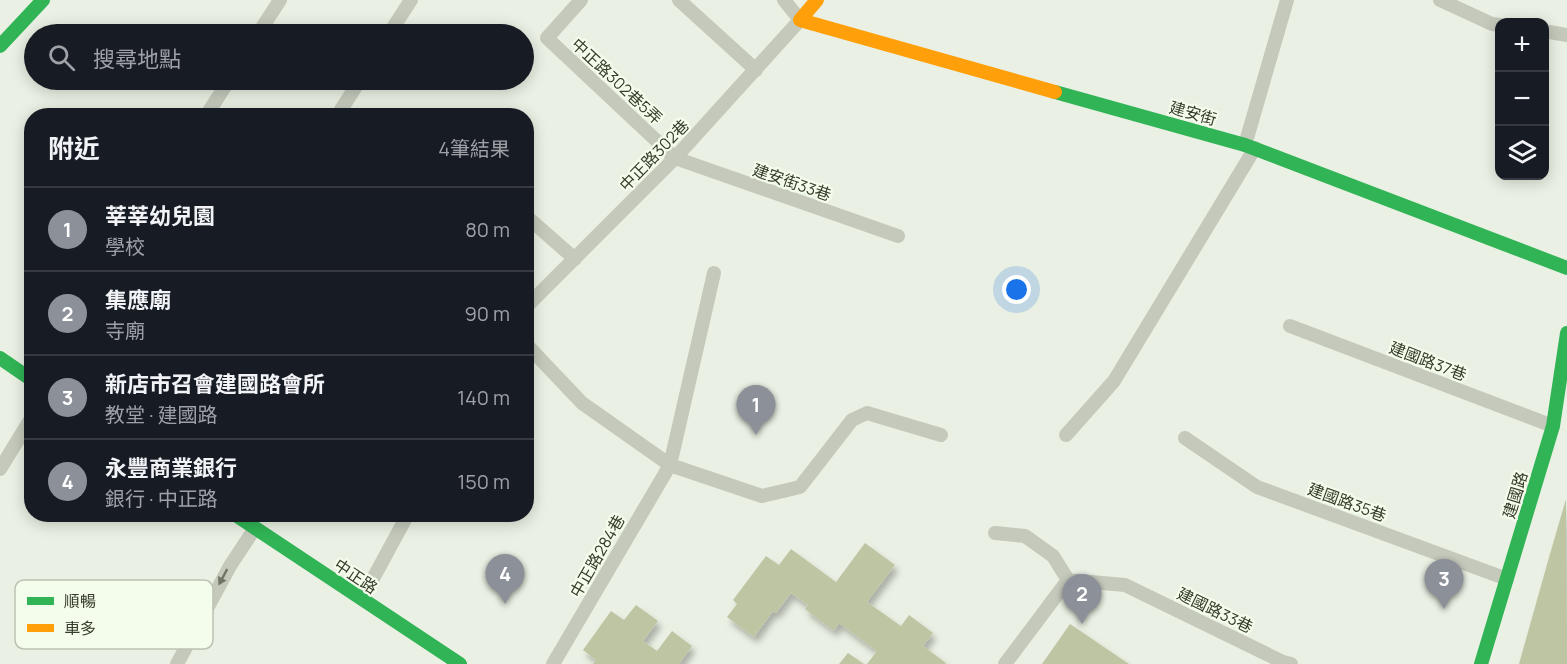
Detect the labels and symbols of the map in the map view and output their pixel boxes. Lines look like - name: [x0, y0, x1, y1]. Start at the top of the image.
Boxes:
- street label: 中正路302巷5弄: [567, 33, 667, 129]
- street label: 建安街: [1167, 96, 1219, 130]
- street label: 中正路302巷: [614, 114, 694, 196]
- street label: 建安街33巷: [750, 158, 834, 206]
- your location: [1002, 275, 1031, 304]
- street label: 建國路37巷: [1386, 336, 1470, 386]
- pin: 1: [736, 386, 776, 435]
- street label: 建國路: [1497, 469, 1533, 521]
- street label: 建國路35巷: [1305, 478, 1389, 526]
- street label: 中正路284巷: [565, 511, 629, 601]
- street label: 中正路: [330, 553, 382, 599]
- pin: 4: [486, 554, 524, 604]
- pin: 3: [1424, 560, 1464, 609]
- one-way arrow: [218, 569, 228, 586]
- pin: 2: [1062, 574, 1102, 624]
- legend: [15, 580, 213, 649]
- street label: 建國路33巷: [1173, 582, 1257, 638]
- text: 順暢: [64, 590, 96, 612]
- text: 車多: [64, 617, 96, 639]

